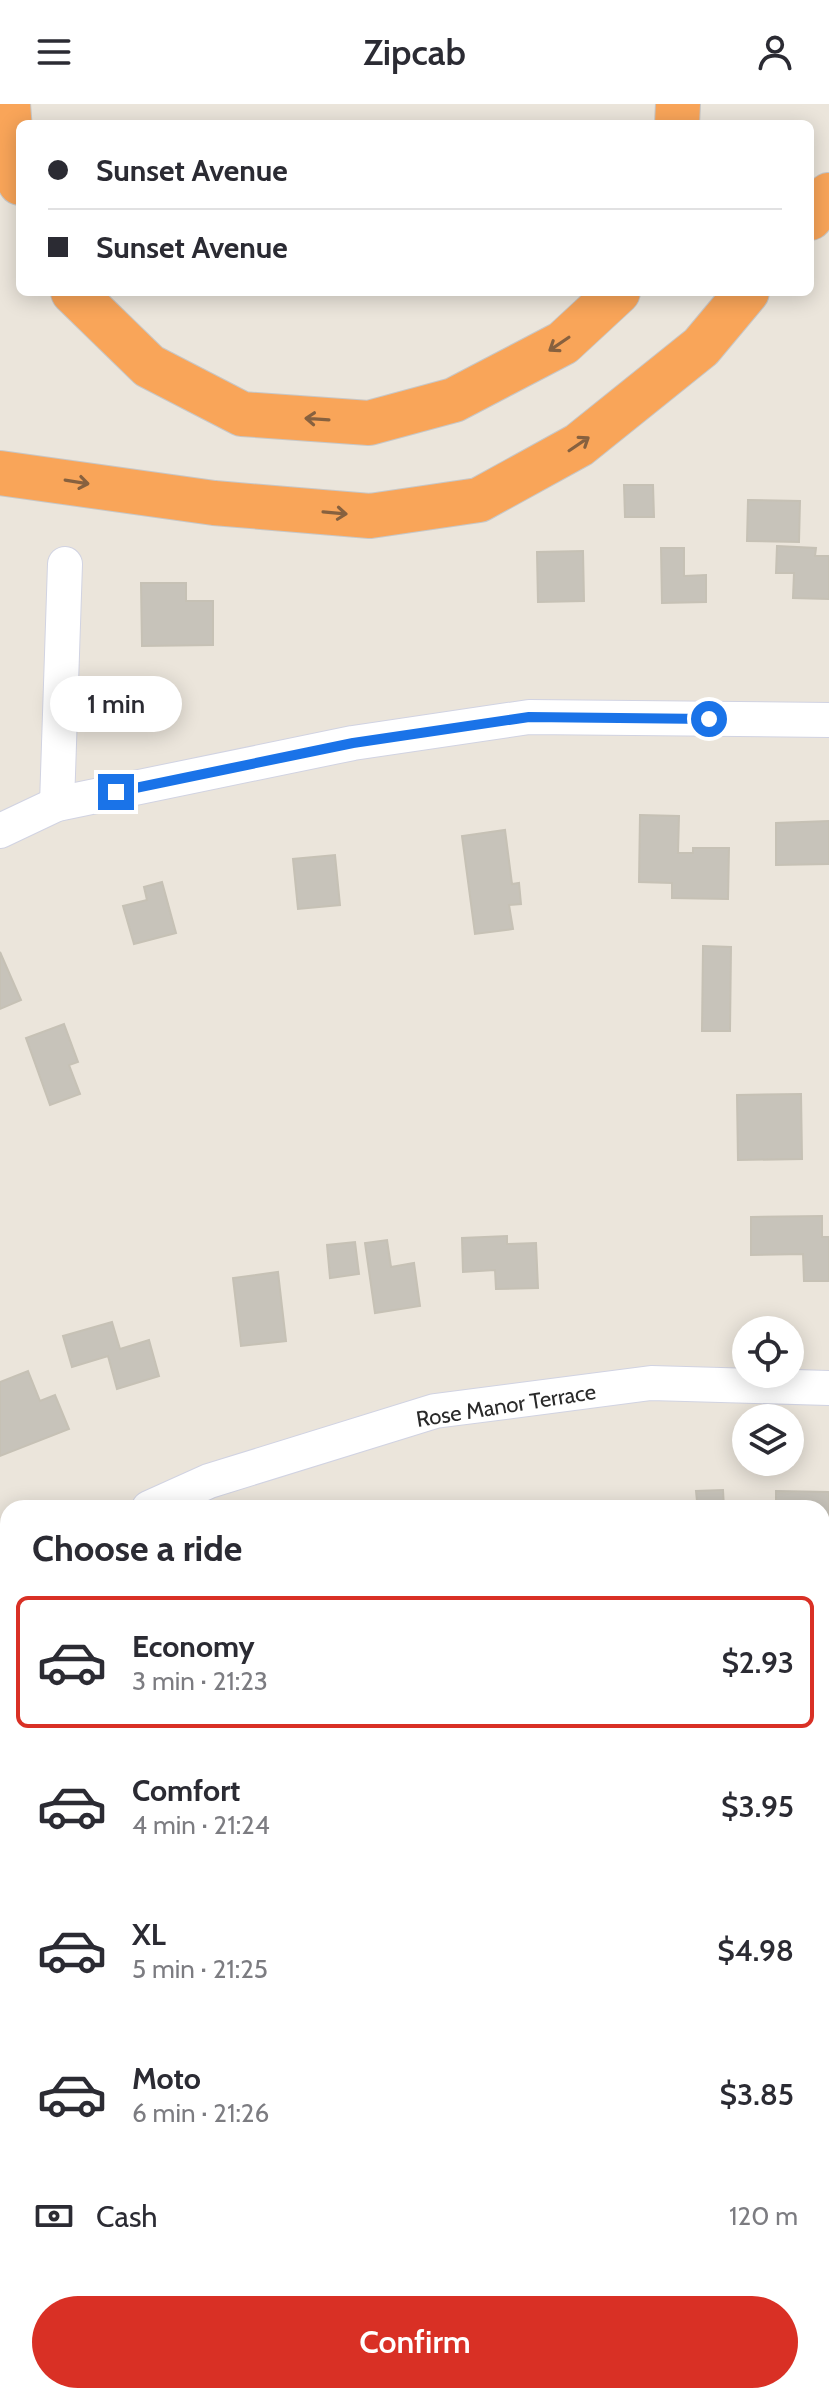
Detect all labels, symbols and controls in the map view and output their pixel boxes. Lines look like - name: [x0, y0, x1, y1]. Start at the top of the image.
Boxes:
- icon: menu: [32, 30, 76, 74]
- text: Zipcab: [363, 30, 466, 74]
- icon: person: [753, 30, 797, 74]
- text: Sunset Avenue: [96, 152, 288, 189]
- text: Sunset Avenue: [96, 229, 288, 266]
- one-way arrow: [549, 335, 571, 352]
- one-way arrow: [304, 411, 331, 426]
- one-way arrow: [568, 435, 590, 452]
- one-way arrow: [64, 475, 90, 490]
- one-way arrow: [321, 506, 348, 521]
- callout: 1 min: [50, 676, 182, 732]
- text: 1 min: [87, 688, 145, 720]
- route start: [691, 701, 727, 737]
- route end: [98, 774, 134, 810]
- map controls: [732, 1316, 804, 1476]
- button: locate: [732, 1316, 804, 1388]
- street label: Rose Manor Terrace: [414, 1378, 598, 1433]
- button: layers: [732, 1404, 804, 1476]
- text: Choose a ride: [32, 1526, 242, 1570]
- icon: car: [36, 1626, 108, 1698]
- text: Economy: [132, 1628, 255, 1665]
- text: $2.93: [721, 1644, 794, 1681]
- text: 3 min · 21:23: [132, 1665, 268, 1697]
- icon: car: [36, 1770, 108, 1842]
- text: Comfort: [132, 1772, 240, 1809]
- text: $3.95: [721, 1788, 794, 1825]
- text: 4 min · 21:24: [132, 1809, 270, 1841]
- icon: car: [36, 1914, 108, 1986]
- text: XL: [132, 1916, 166, 1953]
- text: $4.98: [717, 1932, 794, 1969]
- text: 5 min · 21:25: [132, 1953, 268, 1985]
- icon: car: [36, 2058, 108, 2130]
- text: Moto: [132, 2060, 201, 2097]
- text: $3.85: [720, 2076, 794, 2113]
- text: 6 min · 21:26: [132, 2097, 269, 2129]
- icon: cash: [32, 2194, 76, 2238]
- text: Cash: [96, 2198, 158, 2235]
- text: 120 m: [729, 2200, 798, 2232]
- button: Confirm: [32, 2296, 798, 2388]

